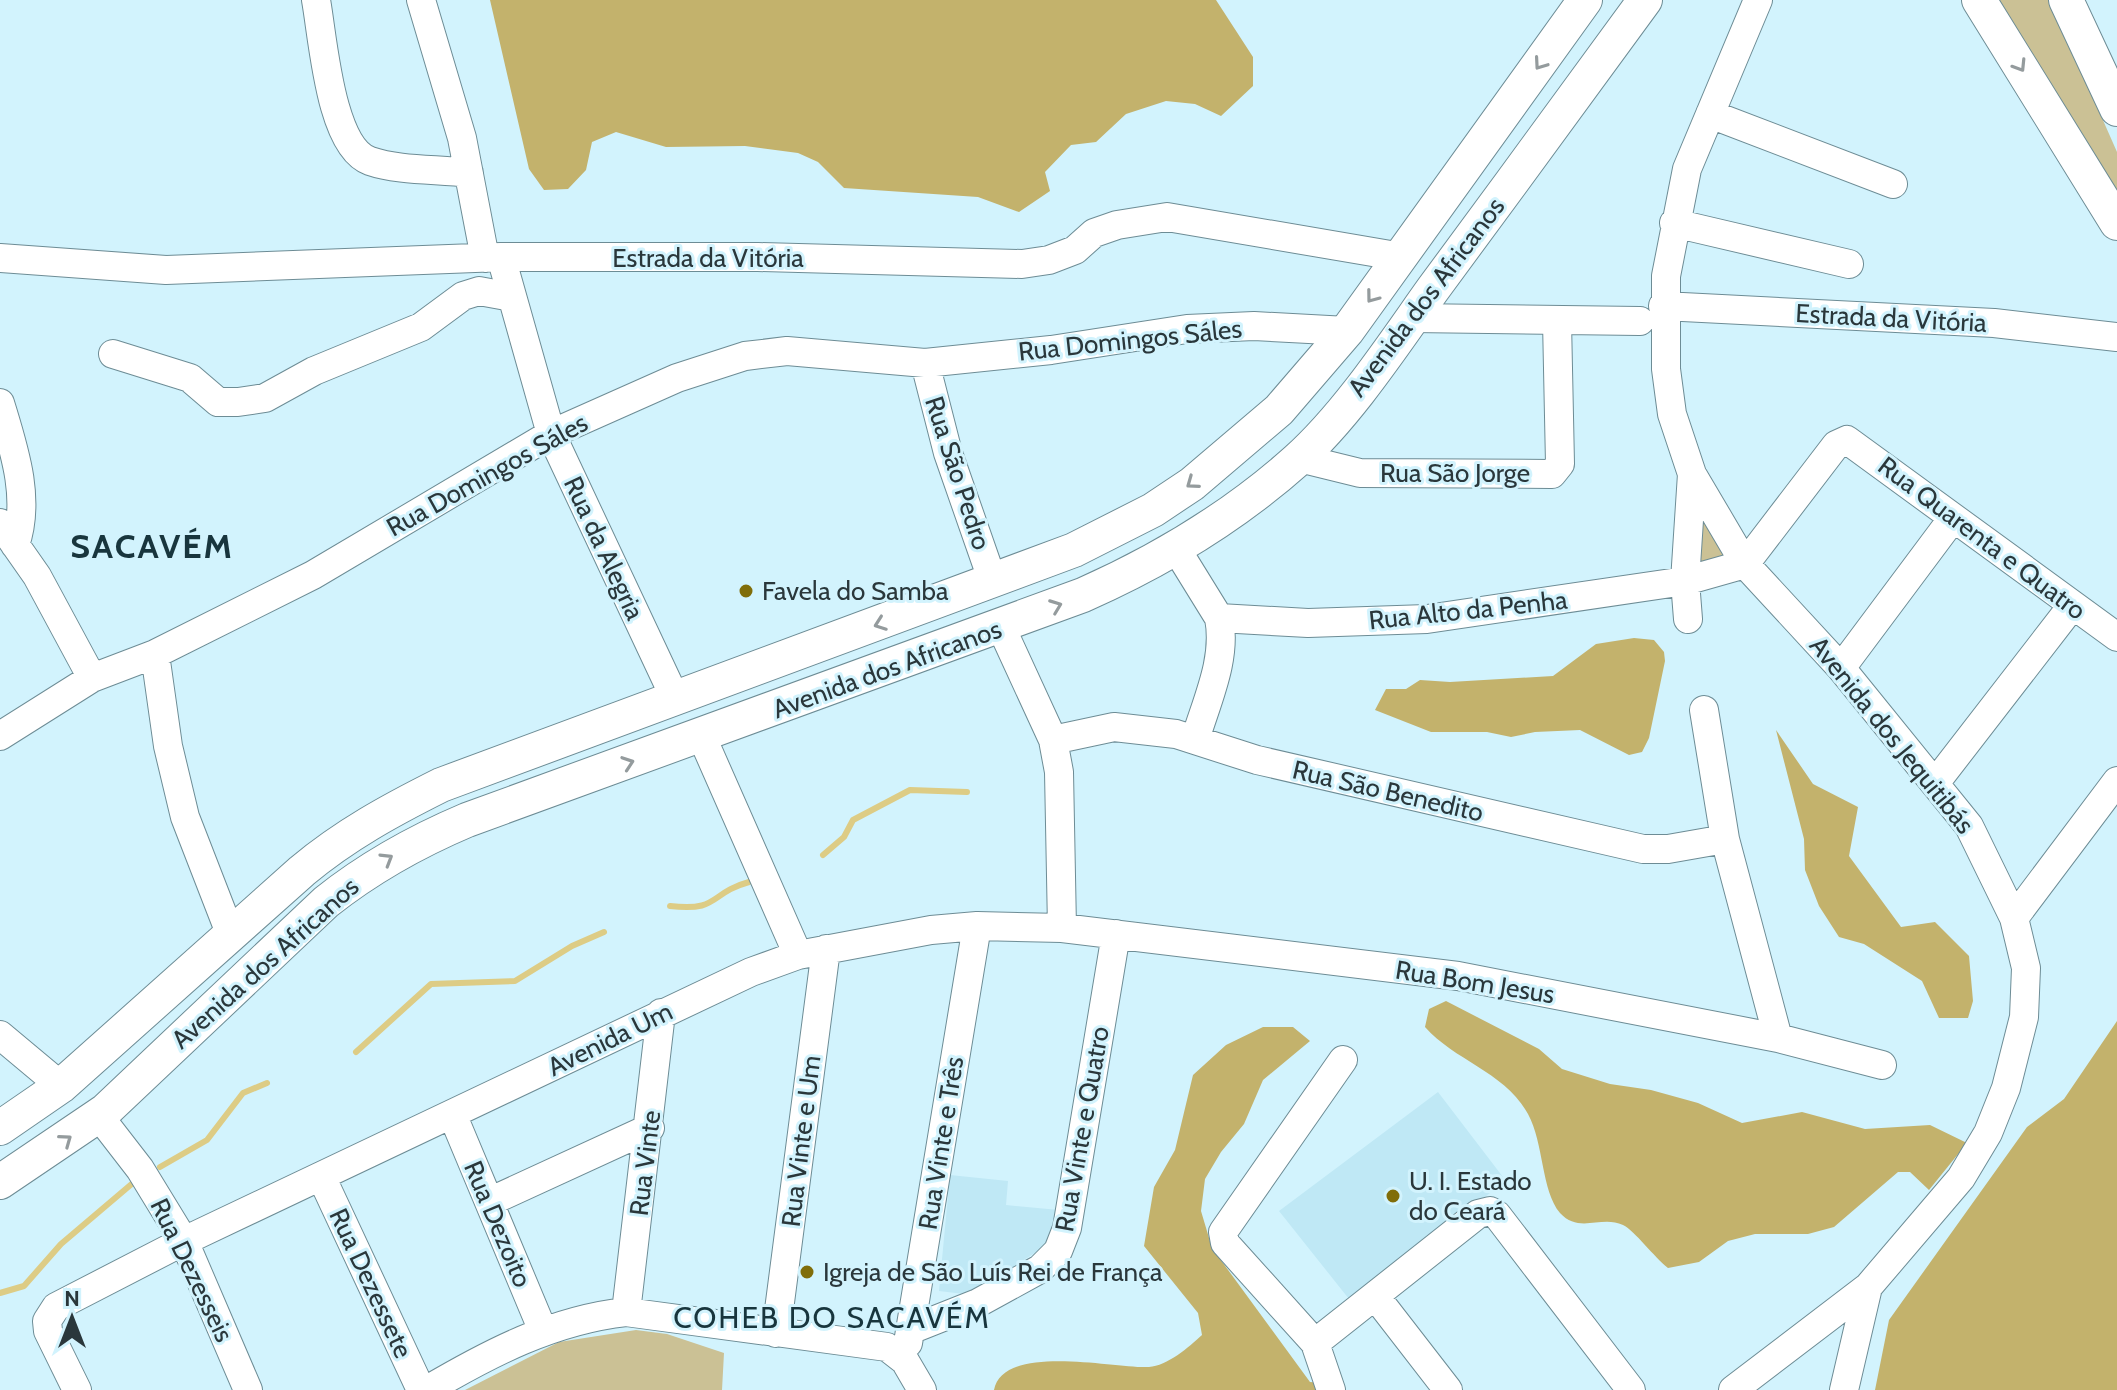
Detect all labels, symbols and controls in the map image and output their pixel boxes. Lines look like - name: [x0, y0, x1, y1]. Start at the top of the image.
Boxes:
- one-way arrow: [1535, 55, 1550, 69]
- one-way arrow: [2011, 57, 2026, 72]
- street label: Avenida dos Africanos: [1341, 191, 1511, 403]
- street label: Estrada da Vitória: [612, 242, 804, 274]
- one-way arrow: [1367, 289, 1382, 303]
- street label: Estrada da Vitória: [1795, 297, 1988, 339]
- street label: Rua Domingos Sáles: [1017, 312, 1244, 368]
- street label: Rua São Pedro: [918, 392, 998, 554]
- street label: Rua Domingos Sáles: [381, 406, 593, 543]
- street label: Rua Quarenta e Quatro: [1872, 449, 2092, 627]
- street label: Rua São Jorge: [1380, 457, 1530, 489]
- street label: Rua da Alegria: [557, 471, 651, 625]
- one-way arrow: [1187, 474, 1201, 488]
- district label: SACAVÉM: [70, 525, 234, 567]
- place label: Favela do Samba: [762, 575, 949, 607]
- marker: Favela do Samba: [737, 582, 755, 600]
- street label: Rua Alto da Penha: [1367, 584, 1569, 636]
- one-way arrow: [1048, 599, 1062, 616]
- street label: Avenida dos Africanos: [768, 613, 1006, 725]
- one-way arrow: [873, 614, 887, 630]
- street label: Avenida dos Jequitibás: [1803, 630, 1981, 840]
- street label: Rua São Benedito: [1290, 754, 1486, 828]
- one-way arrow: [620, 756, 634, 773]
- one-way arrow: [378, 853, 393, 869]
- street label: Avenida dos Africanos: [165, 870, 365, 1056]
- street label: Rua Bom Jesus: [1393, 954, 1557, 1010]
- street label: Avenida Um: [542, 995, 678, 1083]
- street label: Rua Vinte e Quatro: [1048, 1024, 1116, 1234]
- street label: Rua Vinte e Um: [775, 1054, 827, 1228]
- street label: Rua Vinte e Três: [912, 1054, 971, 1232]
- street label: Rua Vinte: [623, 1108, 667, 1218]
- one-way arrow: [57, 1135, 71, 1150]
- street label: Rua Dezoito: [457, 1156, 539, 1292]
- place label: U. I. Estado do Ceará: [1409, 1165, 1532, 1227]
- marker: U. I. Estado do Ceará: [1384, 1187, 1402, 1205]
- street label: Rua Dezesseis: [143, 1193, 241, 1347]
- street label: Rua Dezessete: [322, 1203, 420, 1363]
- place label: Igreja de São Luís Rei de França: [823, 1256, 1163, 1288]
- marker: Igreja de São Luís Rei de França: [798, 1263, 816, 1281]
- north arrow: [32, 1278, 112, 1358]
- text: N: [64, 1285, 80, 1312]
- district label: COHEB DO SACAVÉM: [673, 1299, 991, 1336]

